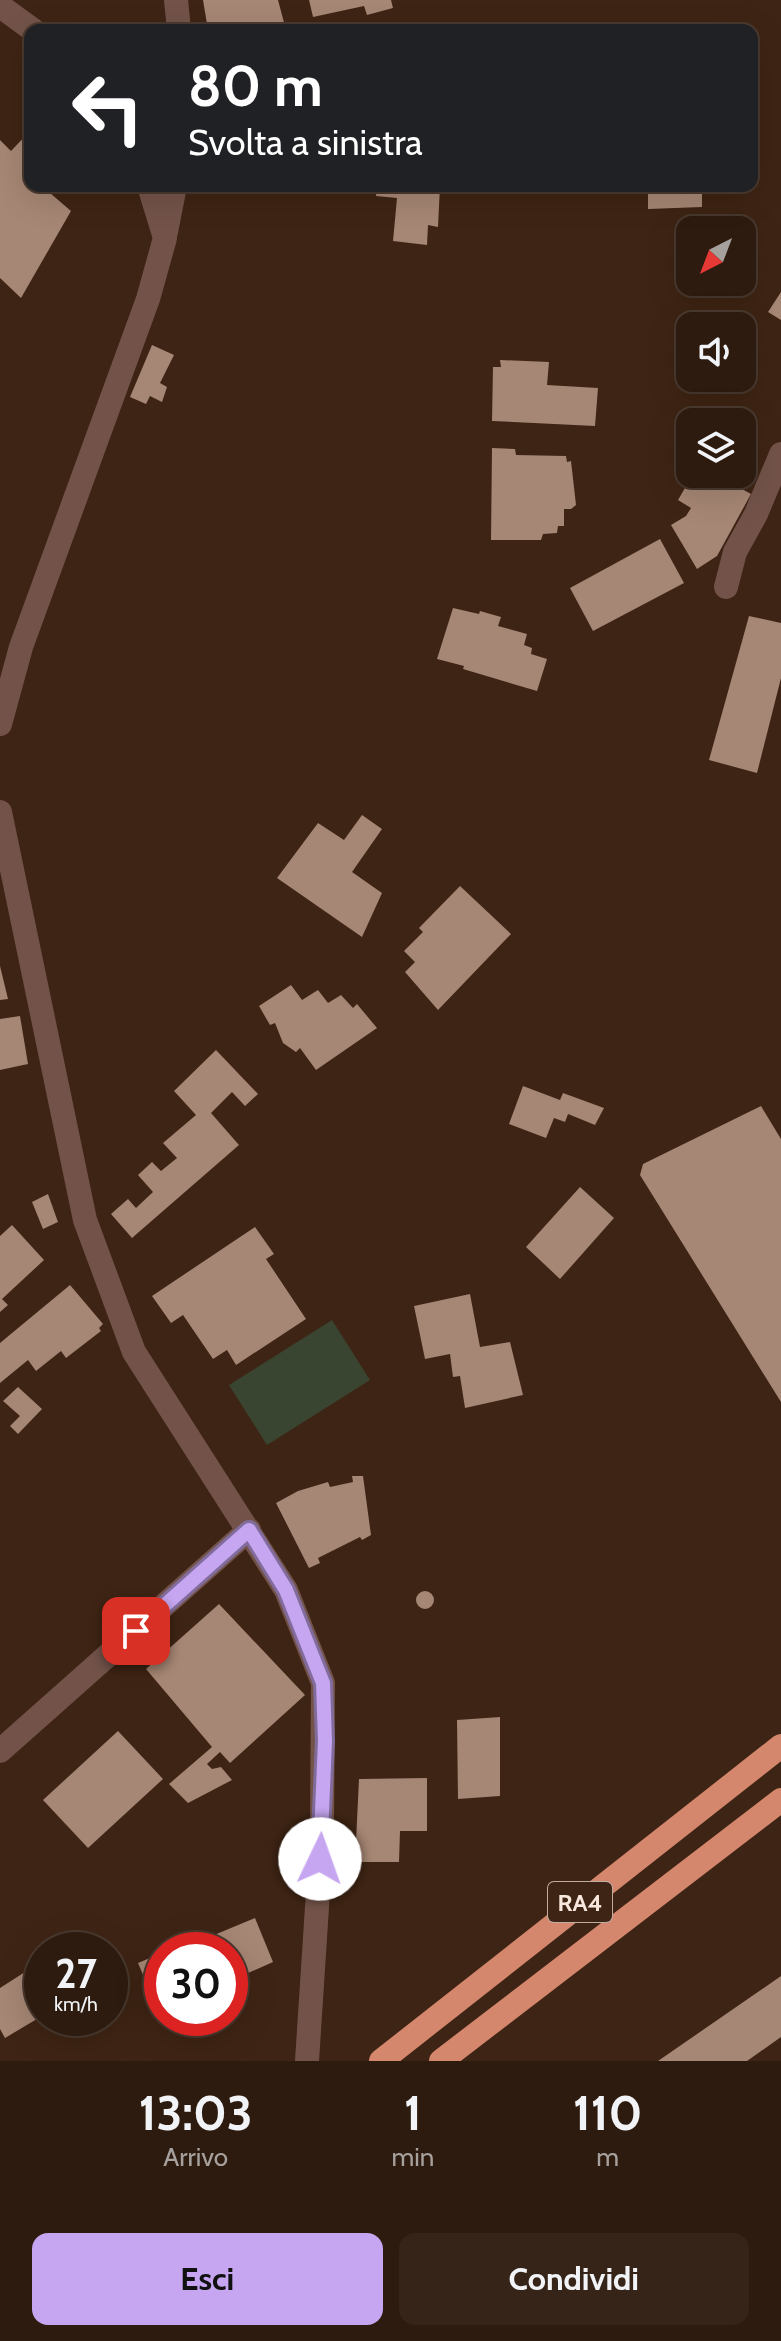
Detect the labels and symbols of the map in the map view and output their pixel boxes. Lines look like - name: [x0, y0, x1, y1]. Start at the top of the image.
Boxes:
- north arrow: [676, 216, 756, 296]
- pin: [102, 1597, 170, 1665]
- position arrow: [278, 1817, 362, 1901]
- road number: RA4: [548, 1882, 612, 1922]
- speed limit sign: 30: [144, 1932, 248, 2036]

